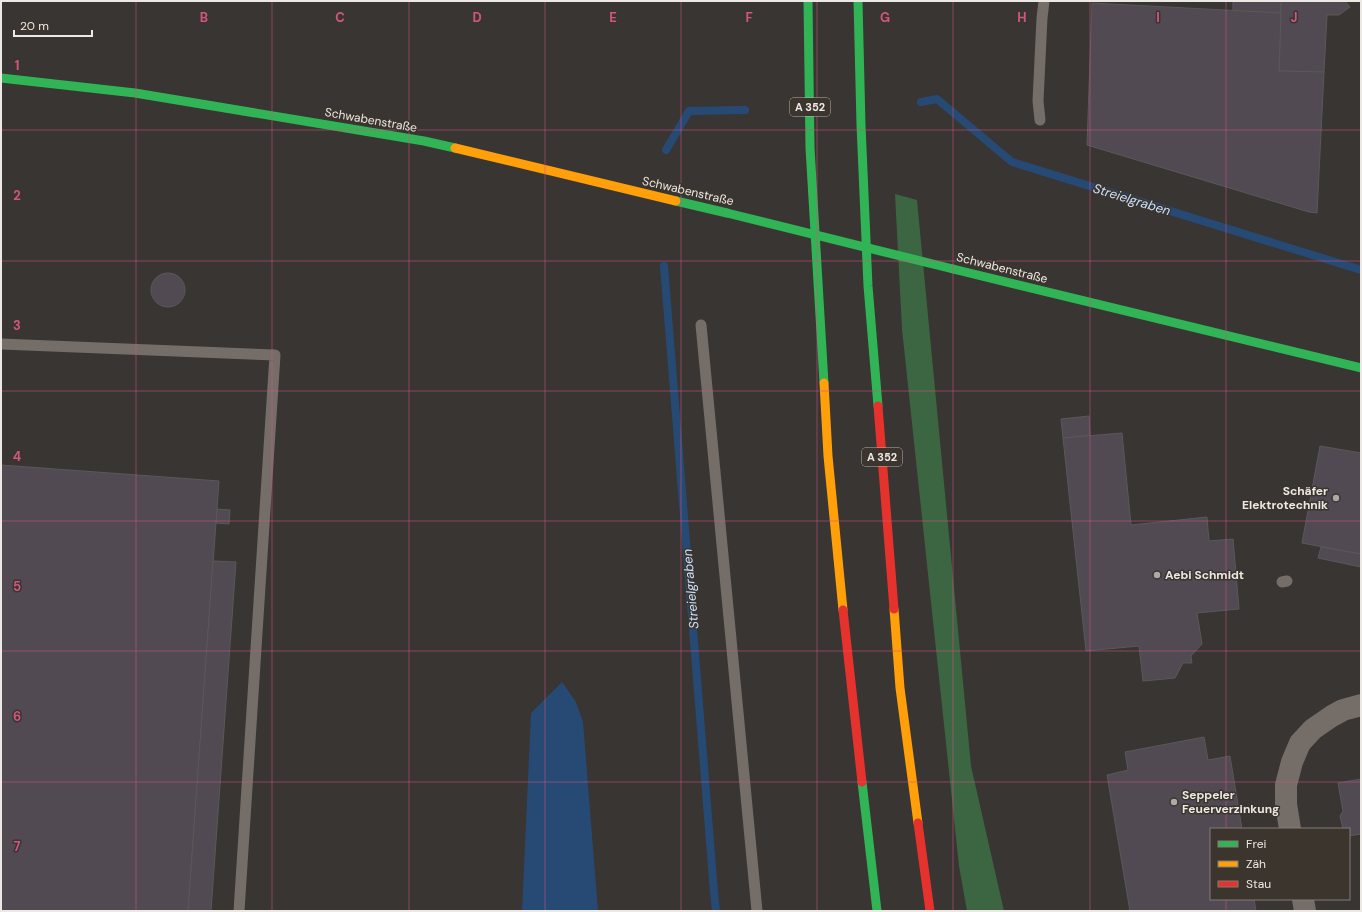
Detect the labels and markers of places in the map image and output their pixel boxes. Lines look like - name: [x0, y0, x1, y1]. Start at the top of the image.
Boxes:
- place label: Schäfer Elektrotechnik: [1242, 483, 1328, 513]
- marker: Schäfer Elektrotechnik: [1331, 493, 1341, 503]
- place label: Aebi Schmidt: [1165, 567, 1244, 583]
- marker: Aebi Schmidt: [1152, 570, 1162, 580]
- place label: Seppeler Feuerverzinkung: [1182, 787, 1279, 817]
- marker: Seppeler Feuerverzinkung: [1169, 797, 1179, 807]

